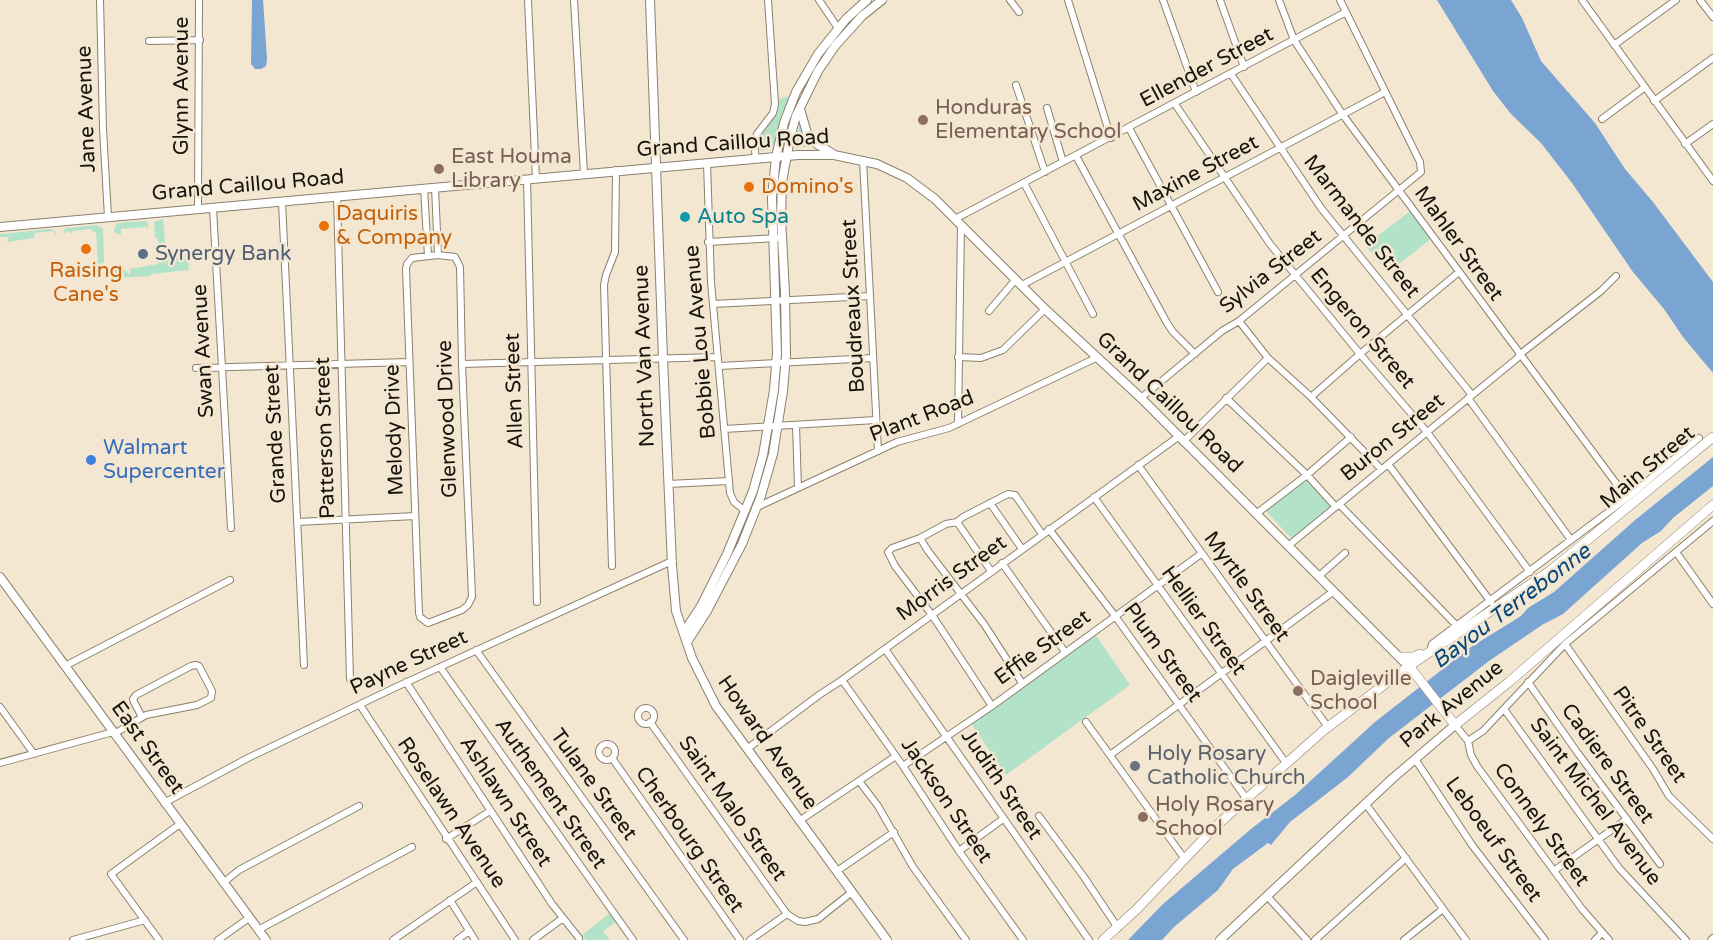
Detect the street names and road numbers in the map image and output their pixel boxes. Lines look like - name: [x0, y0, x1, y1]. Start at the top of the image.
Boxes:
- street label: Glynn Avenue: [169, 17, 195, 155]
- street label: Ellender Street: [1136, 22, 1278, 114]
- street label: Jane Avenue: [72, 45, 102, 173]
- street label: Grand Caillou Road: [636, 125, 830, 163]
- street label: Maxine Street: [1129, 130, 1263, 218]
- street label: Marmande Street: [1297, 150, 1425, 304]
- street label: Grand Caillou Road: [151, 165, 345, 207]
- street label: Mahler Street: [1408, 182, 1508, 306]
- street label: Boudreaux Street: [837, 218, 871, 394]
- street label: Sylvia Street: [1215, 224, 1327, 320]
- street label: Bobbie Lou Avenue: [680, 244, 722, 440]
- street label: Engeron Street: [1304, 263, 1420, 395]
- street label: North Van Avenue: [629, 264, 661, 448]
- street label: Swan Avenue: [188, 283, 220, 419]
- street label: Grand Caillou Road: [1091, 327, 1247, 479]
- street label: Allen Street: [500, 333, 530, 449]
- street label: Glenwood Drive: [433, 340, 463, 498]
- street label: Patterson Street: [311, 357, 341, 519]
- street label: Grande Street: [260, 364, 292, 504]
- street label: Melody Drive: [380, 364, 410, 496]
- street label: Plant Road: [866, 386, 978, 448]
- street label: Buron Street: [1336, 389, 1450, 487]
- street label: Main Street: [1596, 421, 1700, 515]
- street label: Myrtle Street: [1198, 527, 1294, 647]
- street label: Morris Street: [892, 531, 1012, 627]
- street label: Hellier Street: [1155, 562, 1251, 680]
- street label: Plum Street: [1117, 598, 1207, 708]
- street label: Effie Street: [990, 605, 1096, 691]
- street label: Payne Street: [346, 625, 472, 701]
- street label: Park Avenue: [1395, 656, 1509, 754]
- street label: Howard Avenue: [711, 671, 823, 815]
- street label: Pitre Street: [1606, 682, 1692, 788]
- street label: East Street: [105, 697, 189, 799]
- street label: Cadiere Street: [1555, 699, 1659, 829]
- street label: Saint Michel Avenue: [1524, 713, 1666, 891]
- street label: Authement Street: [489, 714, 611, 874]
- street label: Tulane Street: [544, 724, 642, 846]
- street label: Judith Street: [955, 725, 1047, 845]
- street label: Ashlawn Street: [454, 732, 556, 872]
- street label: Saint Malo Street: [672, 732, 792, 886]
- street label: Roselawn Avenue: [391, 733, 511, 893]
- street label: Jackson Street: [895, 734, 997, 868]
- street label: Connely Street: [1488, 758, 1594, 892]
- street label: Cherbourg Street: [629, 762, 749, 918]
- street label: Leboeuf Street: [1439, 773, 1547, 907]

